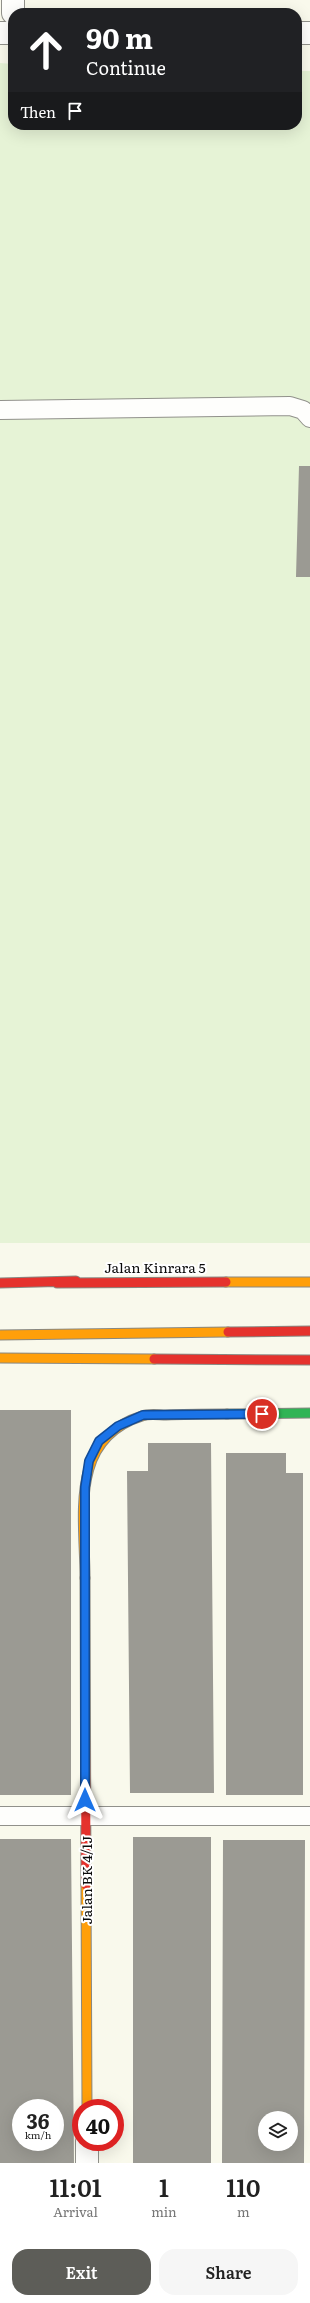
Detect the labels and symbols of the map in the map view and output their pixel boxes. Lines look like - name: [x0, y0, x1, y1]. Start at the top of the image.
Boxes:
- street label: Jalan Kinrara 5: [104, 1257, 206, 1277]
- pin: [245, 1397, 279, 1431]
- position arrow: [64, 1779, 106, 1821]
- street label: Jalan BK 4/1J: [76, 1835, 96, 1924]
- speed limit sign: 40: [72, 2099, 124, 2151]

